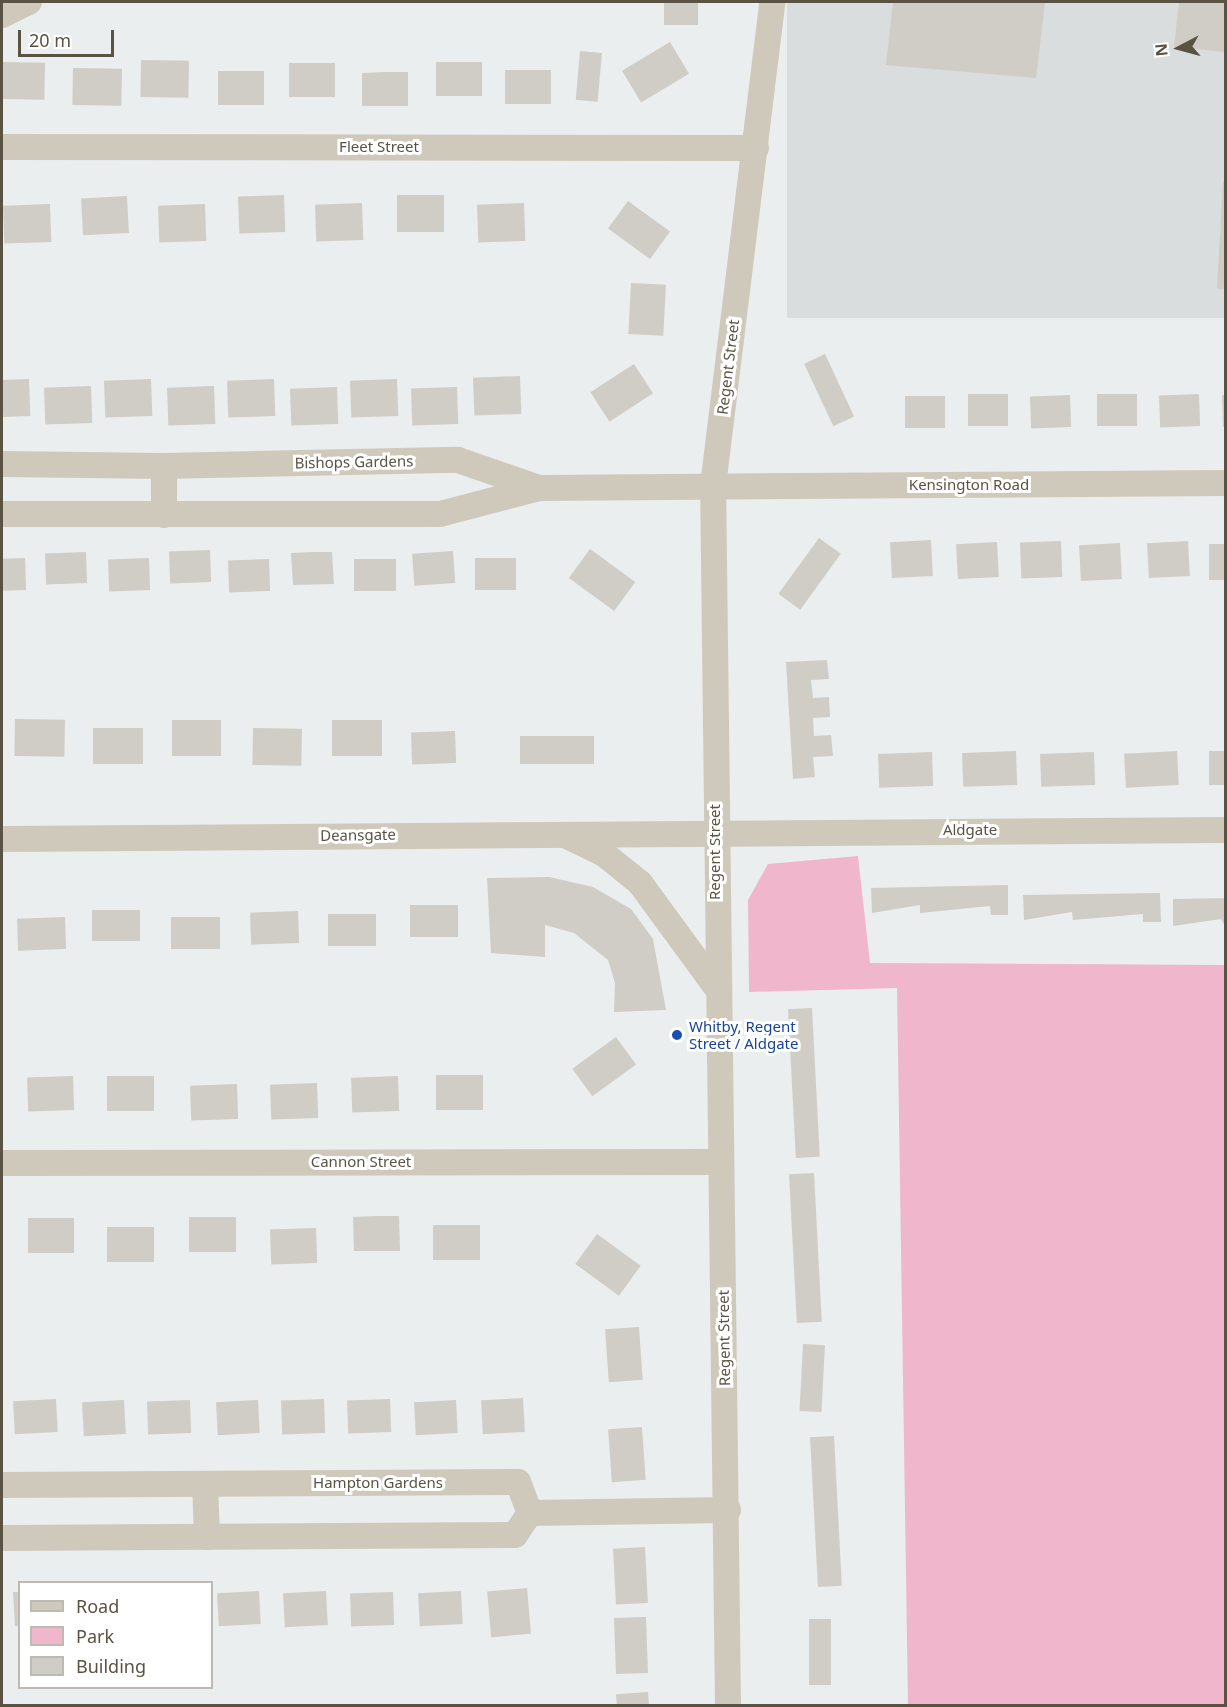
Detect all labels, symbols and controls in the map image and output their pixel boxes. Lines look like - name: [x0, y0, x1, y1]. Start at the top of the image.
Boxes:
- scale bar: [21, 18, 117, 56]
- north arrow: [1149, 18, 1209, 78]
- text: 20 m: [29, 28, 71, 52]
- text: N: [1149, 42, 1173, 58]
- street label: Fleet Street: [339, 138, 419, 156]
- street label: Regent Street: [713, 318, 743, 416]
- street label: Bishops Gardens: [294, 452, 414, 472]
- street label: Kensington Road: [909, 476, 1029, 494]
- street label: Regent Street: [706, 804, 724, 900]
- street label: Aldgate: [943, 821, 997, 839]
- street label: Deansgate: [320, 825, 396, 845]
- place label: Whitby, Regent Street / Aldgate: [689, 1017, 798, 1052]
- marker: Whitby, Regent Street / Aldgate: [670, 1028, 684, 1042]
- street label: Cannon Street: [311, 1153, 411, 1171]
- street label: Regent Street: [714, 1290, 734, 1386]
- street label: Hampton Gardens: [313, 1474, 443, 1492]
- legend: [18, 1581, 213, 1689]
- text: Road: [76, 1594, 119, 1618]
- text: Park: [76, 1624, 114, 1648]
- text: Building: [76, 1654, 146, 1678]

